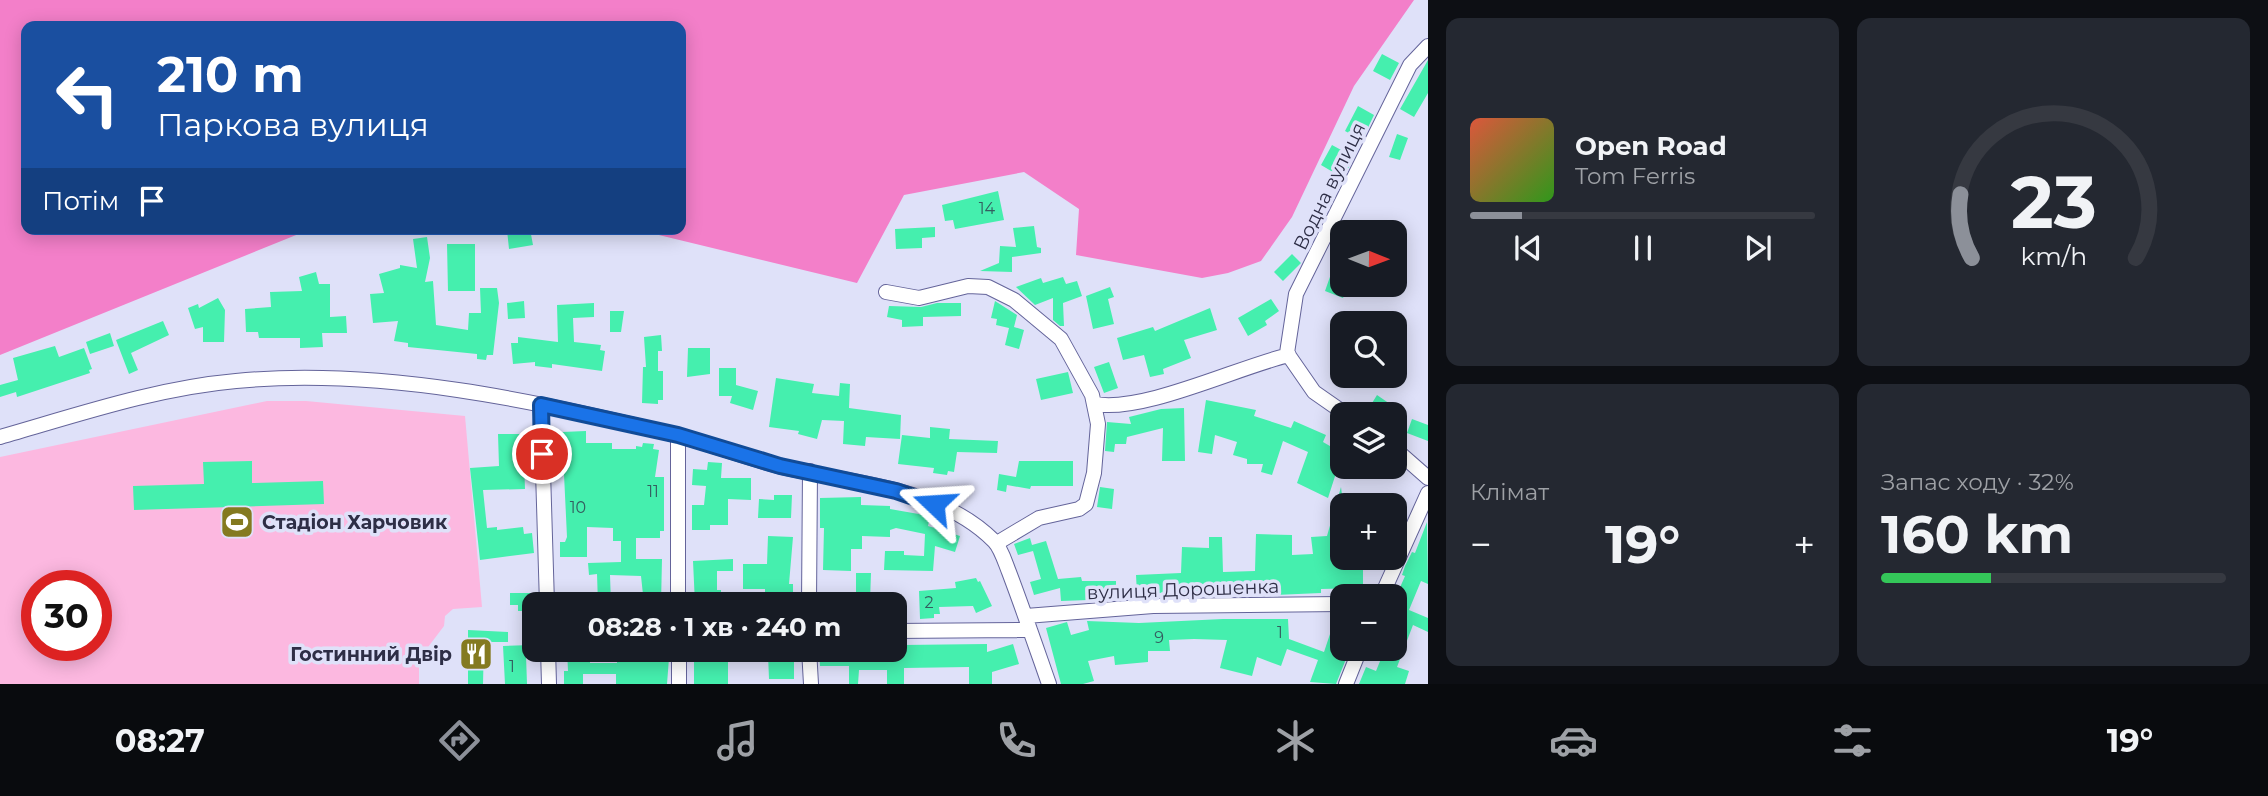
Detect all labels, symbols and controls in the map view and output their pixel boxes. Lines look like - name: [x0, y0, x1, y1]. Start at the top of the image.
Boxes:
- text: 210 m: [157, 45, 304, 104]
- icon: left: [42, 49, 133, 140]
- text: Паркова вулиця: [157, 105, 429, 144]
- street label: Водна вулиця: [1289, 119, 1370, 254]
- text: Open Road: [1575, 130, 1727, 162]
- text: 23: [2010, 159, 2097, 247]
- text: Tom Ferris: [1575, 162, 1695, 190]
- icon: arrive: [133, 182, 171, 220]
- text: Потім: [42, 185, 119, 217]
- house number: 14: [979, 199, 996, 218]
- north arrow: [1330, 220, 1407, 298]
- map controls: [1330, 220, 1407, 661]
- icon: previous: [1509, 229, 1547, 267]
- icon: pause: [1624, 229, 1662, 267]
- icon: next: [1739, 229, 1777, 267]
- text: km/h: [2020, 241, 2087, 271]
- button: search: [1330, 311, 1407, 388]
- button: layers: [1330, 402, 1407, 479]
- pin: [512, 424, 572, 484]
- icon: arrive: [523, 435, 561, 473]
- position arrow: [897, 467, 971, 541]
- text: Запас ходу · 32%: [1881, 468, 2074, 496]
- text: Клімат: [1470, 478, 1549, 506]
- house number: 11: [647, 482, 659, 501]
- button: +: [1330, 493, 1407, 570]
- house number: 10: [570, 498, 586, 517]
- sports icon: Стадіон Харчовик: [218, 503, 256, 541]
- text: 160 km: [1881, 503, 2073, 566]
- place label: Стадіон Харчовик: [262, 511, 448, 534]
- text: 19°: [1605, 513, 1680, 576]
- text: −: [1470, 521, 1492, 568]
- text: +: [1793, 521, 1815, 568]
- speed limit sign: 30: [21, 570, 112, 661]
- street label: вулиця Дорошенка: [1086, 575, 1280, 604]
- button: −: [1330, 584, 1407, 661]
- house number: 2: [924, 593, 934, 612]
- text: 08:28 · 1 хв · 240 m: [588, 611, 841, 643]
- house number: 1: [1277, 623, 1283, 642]
- house number: 9: [1154, 628, 1164, 647]
- restaurant icon: Гостинний Двір: [457, 635, 495, 673]
- place label: Гостинний Двір: [290, 643, 452, 666]
- house number: 1: [509, 657, 515, 676]
- icon: directions: [435, 716, 484, 765]
- icon: music: [713, 716, 762, 765]
- icon: phone: [992, 716, 1041, 765]
- icon: climate: [1271, 716, 1320, 765]
- icon: car: [1549, 716, 1598, 765]
- icon: filters: [1828, 716, 1877, 765]
- text: 08:27: [115, 721, 205, 760]
- text: 19°: [2107, 721, 2153, 760]

